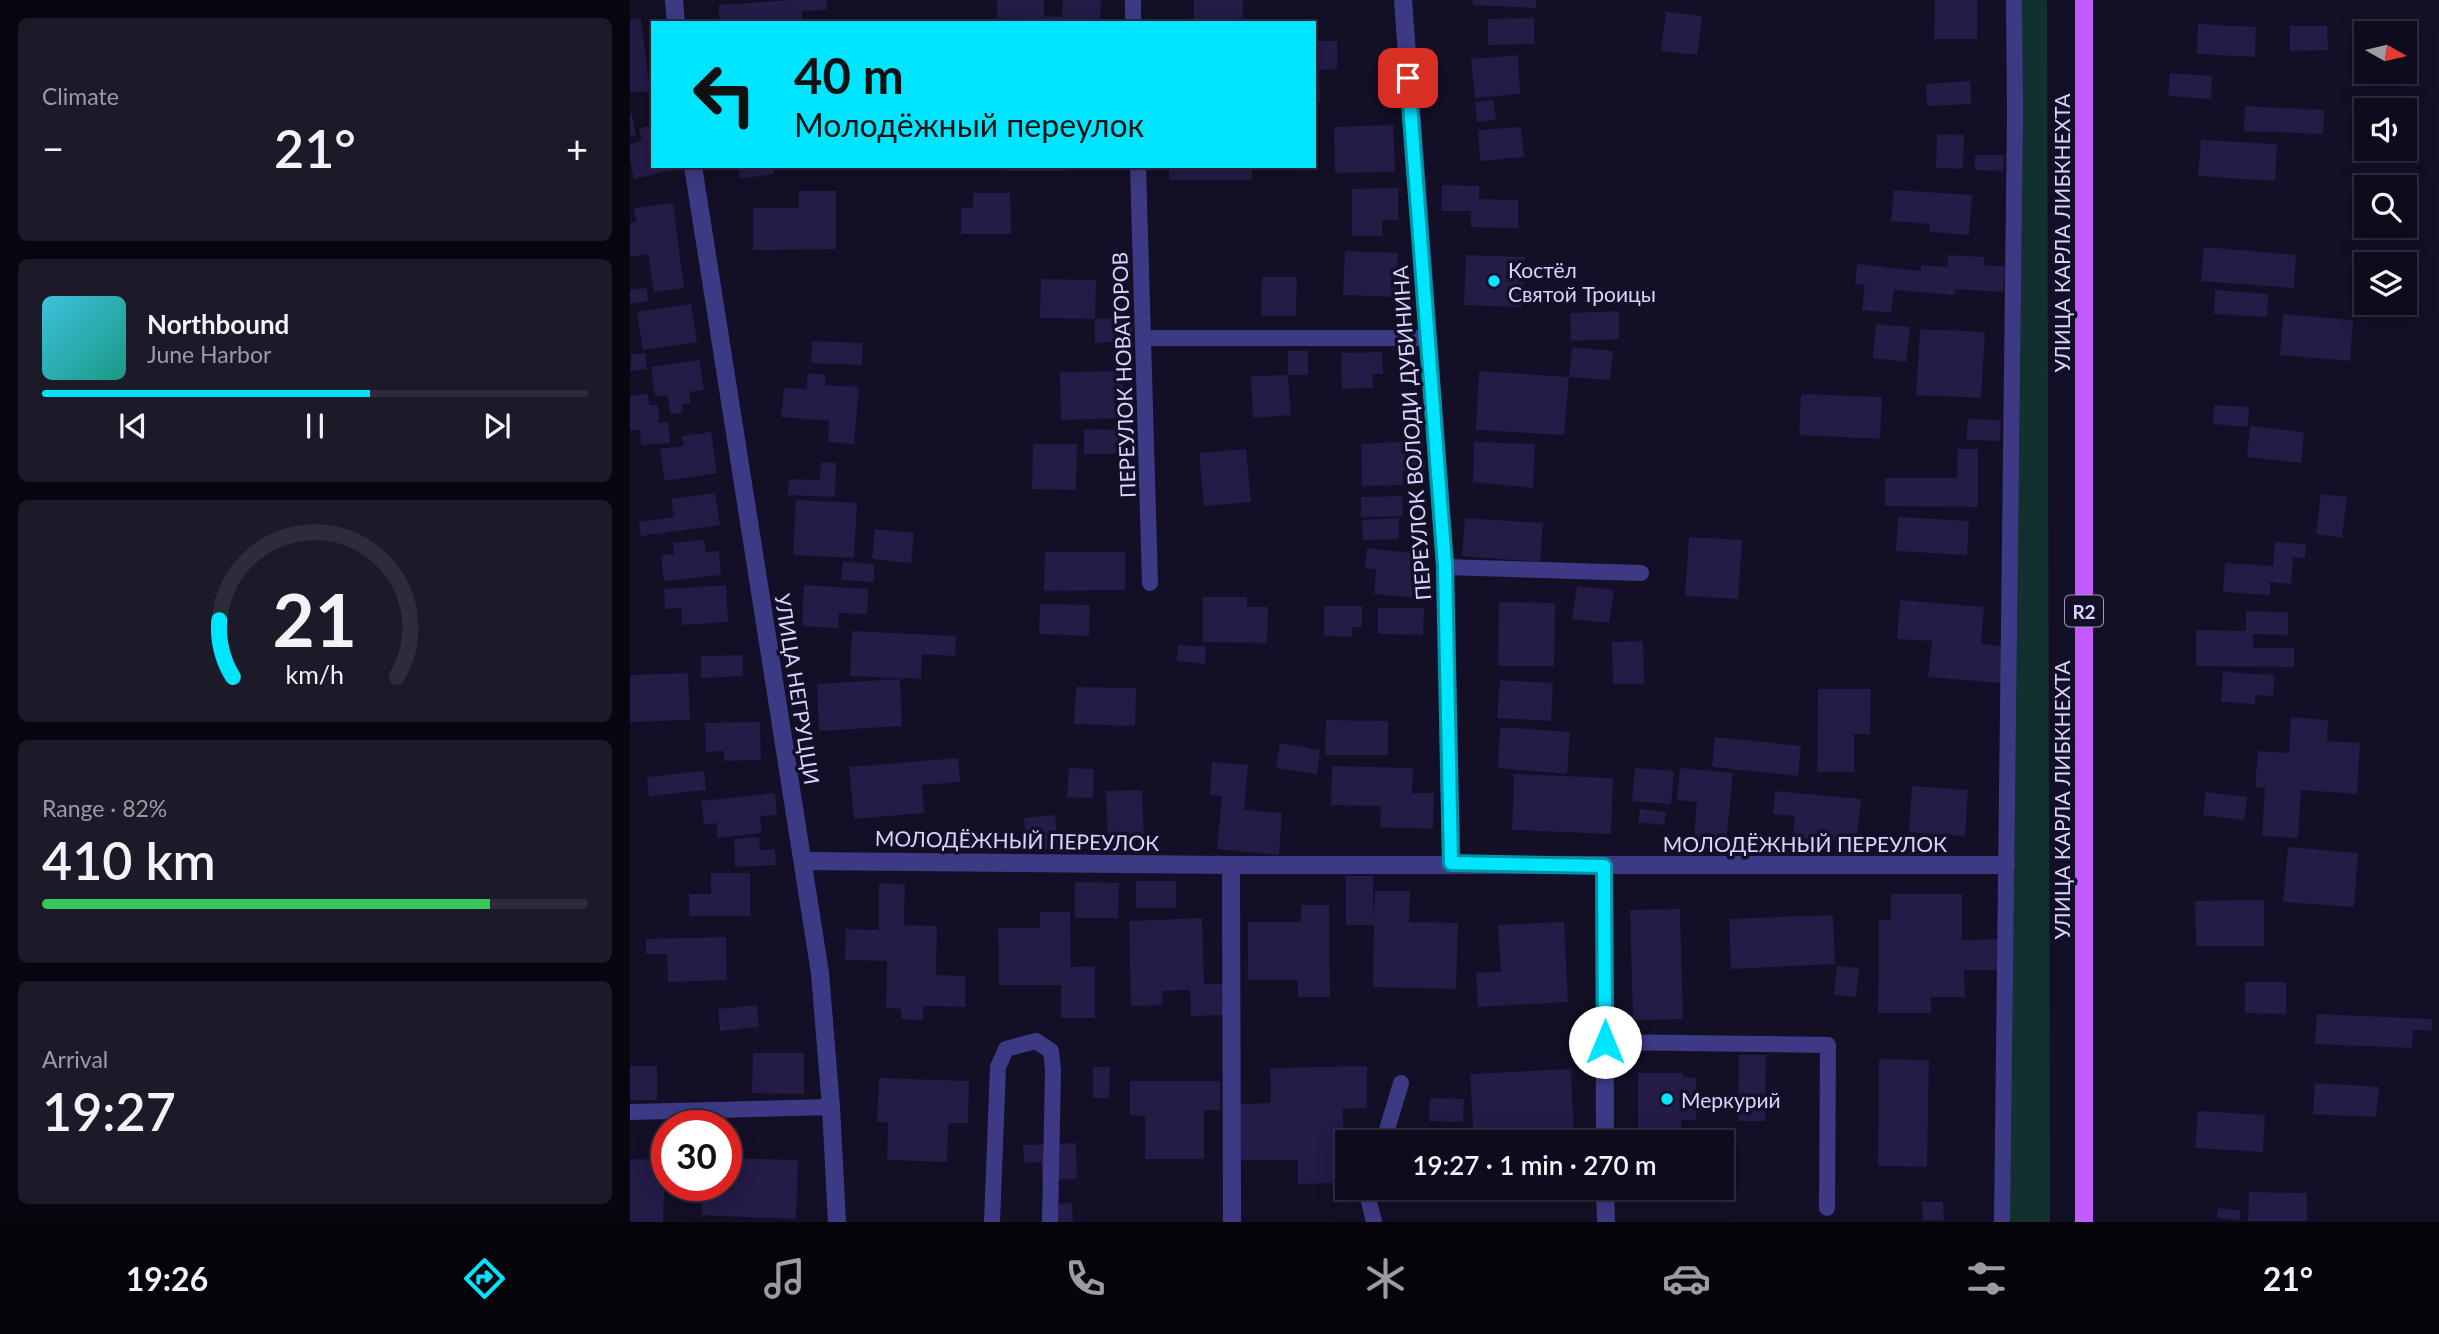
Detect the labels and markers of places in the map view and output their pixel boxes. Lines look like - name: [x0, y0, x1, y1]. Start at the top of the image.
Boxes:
- pin: [1378, 48, 1438, 108]
- place label: Костёл Святой Троицы: [1508, 257, 1656, 306]
- marker: Костёл Святой Троицы: [1486, 273, 1502, 289]
- place label: Меркурий: [1681, 1087, 1781, 1112]
- marker: Меркурий: [1659, 1091, 1675, 1107]

